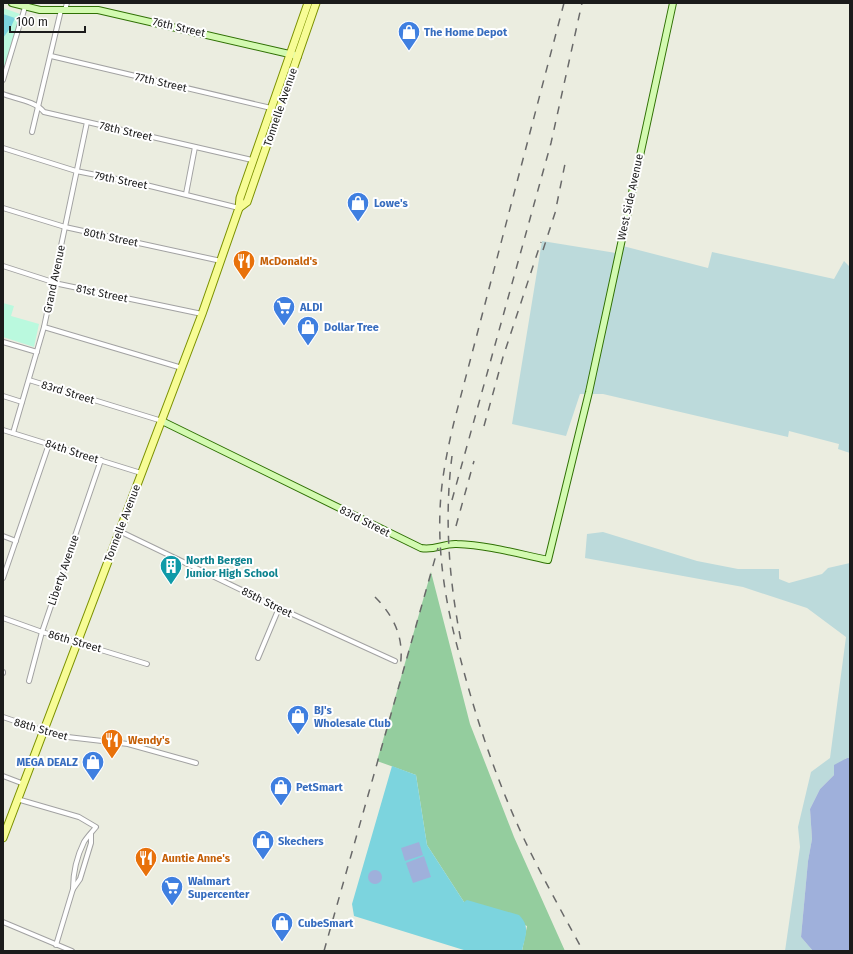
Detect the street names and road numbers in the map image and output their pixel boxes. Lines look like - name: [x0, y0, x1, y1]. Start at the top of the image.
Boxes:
- street label: 76th Street: [151, 15, 207, 40]
- street label: Tonnelle Avenue: [261, 66, 300, 148]
- street label: 77th Street: [134, 70, 188, 95]
- street label: 78th Street: [98, 119, 154, 144]
- street label: West Side Avenue: [615, 153, 646, 242]
- street label: 79th Street: [93, 169, 148, 192]
- street label: 80th Street: [82, 225, 139, 250]
- street label: Grand Avenue: [41, 244, 68, 314]
- street label: 81st Street: [75, 282, 129, 305]
- street label: 83rd Street: [40, 378, 96, 407]
- street label: 84th Street: [44, 437, 100, 466]
- street label: Tonnelle Avenue: [102, 482, 143, 564]
- street label: 83rd Street: [337, 503, 392, 540]
- street label: Liberty Avenue: [45, 533, 82, 607]
- street label: 85th Street: [239, 585, 294, 620]
- street label: 86th Street: [47, 628, 103, 655]
- street label: 88th Street: [12, 716, 69, 743]

